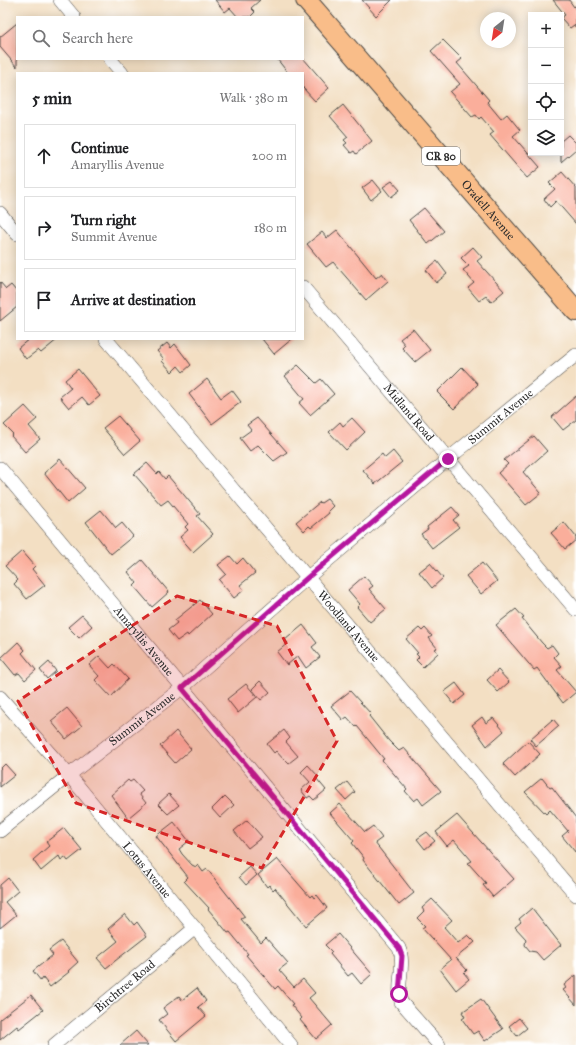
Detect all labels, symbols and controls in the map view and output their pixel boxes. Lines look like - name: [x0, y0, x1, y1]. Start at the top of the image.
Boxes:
- north arrow: [480, 12, 516, 48]
- map controls: [528, 12, 564, 156]
- button: +: [528, 12, 564, 48]
- search box: [16, 16, 304, 60]
- icon: search: [30, 27, 52, 49]
- text: Search here: [62, 29, 133, 47]
- button: −: [528, 48, 564, 84]
- button: locate: [528, 84, 564, 120]
- text: 5 min: [32, 88, 72, 109]
- text: Walk · 380 m: [219, 90, 288, 106]
- button: layers: [528, 120, 564, 156]
- text: Continue: [71, 139, 129, 157]
- icon: ahead: [33, 145, 55, 167]
- road number: CR 80: [422, 147, 460, 165]
- text: 200 m: [252, 148, 287, 164]
- text: Amaryllis Avenue: [71, 157, 164, 173]
- street label: Oradell Avenue: [458, 177, 518, 243]
- text: Turn right: [71, 211, 136, 229]
- icon: right: [33, 217, 55, 239]
- text: 180 m: [254, 220, 287, 236]
- text: Summit Avenue: [71, 229, 157, 245]
- icon: arrive: [33, 289, 55, 311]
- text: Arrive at destination: [71, 291, 196, 309]
- street label: Midland Road: [381, 381, 437, 444]
- street label: Summit Avenue: [465, 386, 536, 447]
- route end: [439, 450, 457, 468]
- street label: Woodland Avenue: [315, 588, 383, 665]
- street label: Amaryllis Avenue: [110, 603, 177, 679]
- street label: Summit Avenue: [106, 689, 178, 749]
- street label: Lotus Avenue: [120, 839, 174, 901]
- street label: Birchtree Road: [92, 957, 158, 1015]
- route start: [390, 985, 408, 1003]

